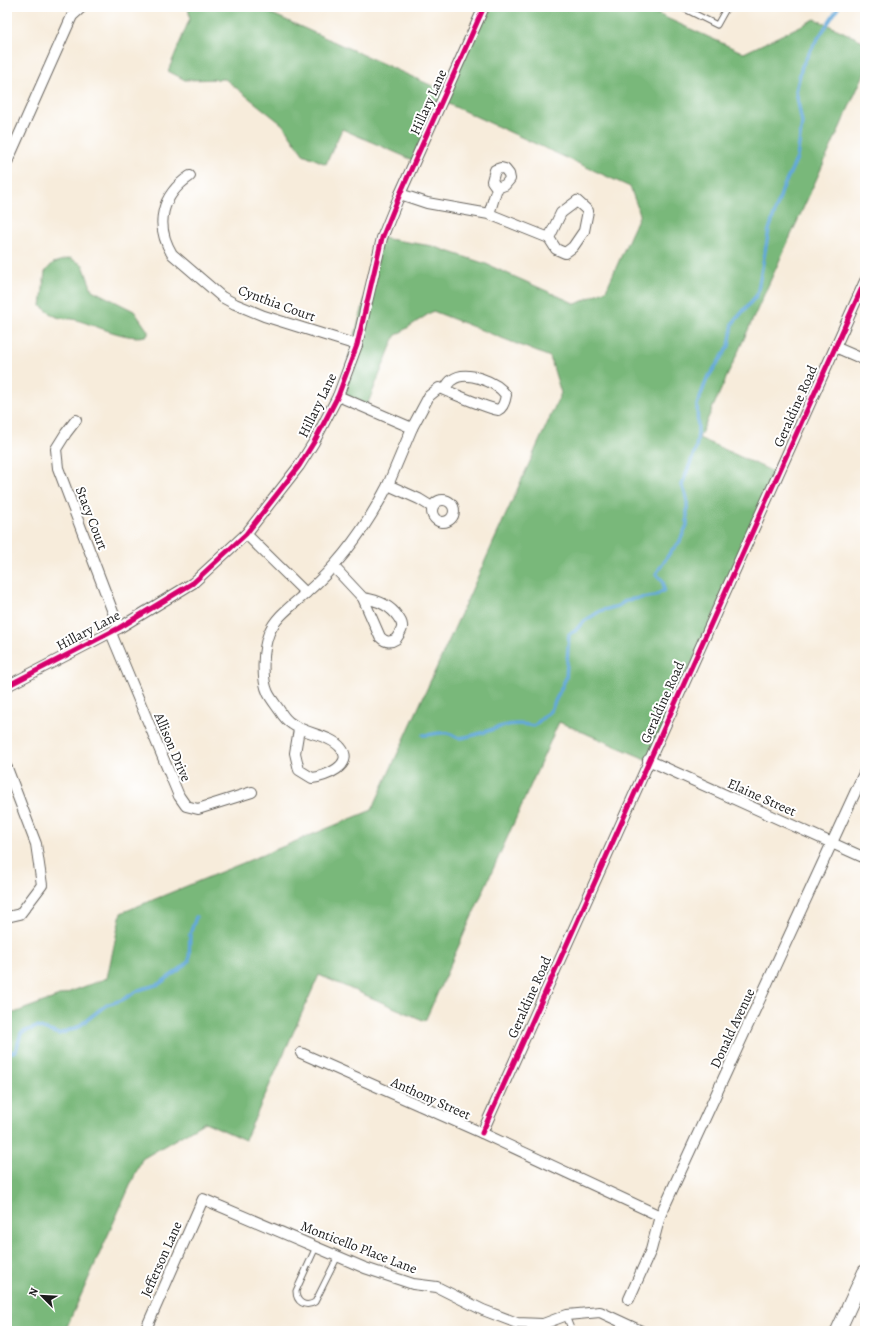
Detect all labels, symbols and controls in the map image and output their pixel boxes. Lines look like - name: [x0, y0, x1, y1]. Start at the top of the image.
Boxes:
- street label: Hillary Lane: [406, 66, 451, 138]
- street label: Cynthia Court: [236, 281, 318, 326]
- street label: Geraldine Road: [769, 362, 822, 450]
- street label: Hillary Lane: [294, 370, 341, 441]
- street label: Stacy Court: [71, 484, 112, 553]
- street label: Hillary Lane: [53, 606, 124, 655]
- street label: Geraldine Road: [636, 658, 689, 746]
- street label: Allison Drive: [149, 709, 196, 785]
- street label: Elaine Street: [724, 774, 799, 821]
- street label: Geraldine Road: [503, 953, 556, 1041]
- street label: Donald Avenue: [706, 985, 759, 1071]
- street label: Anthony Street: [387, 1072, 474, 1125]
- street label: Monticello Place Lane: [298, 1216, 420, 1278]
- street label: Jefferson Lane: [136, 1218, 187, 1300]
- north arrow: [22, 1276, 62, 1316]
- text: N: [25, 1285, 42, 1299]

